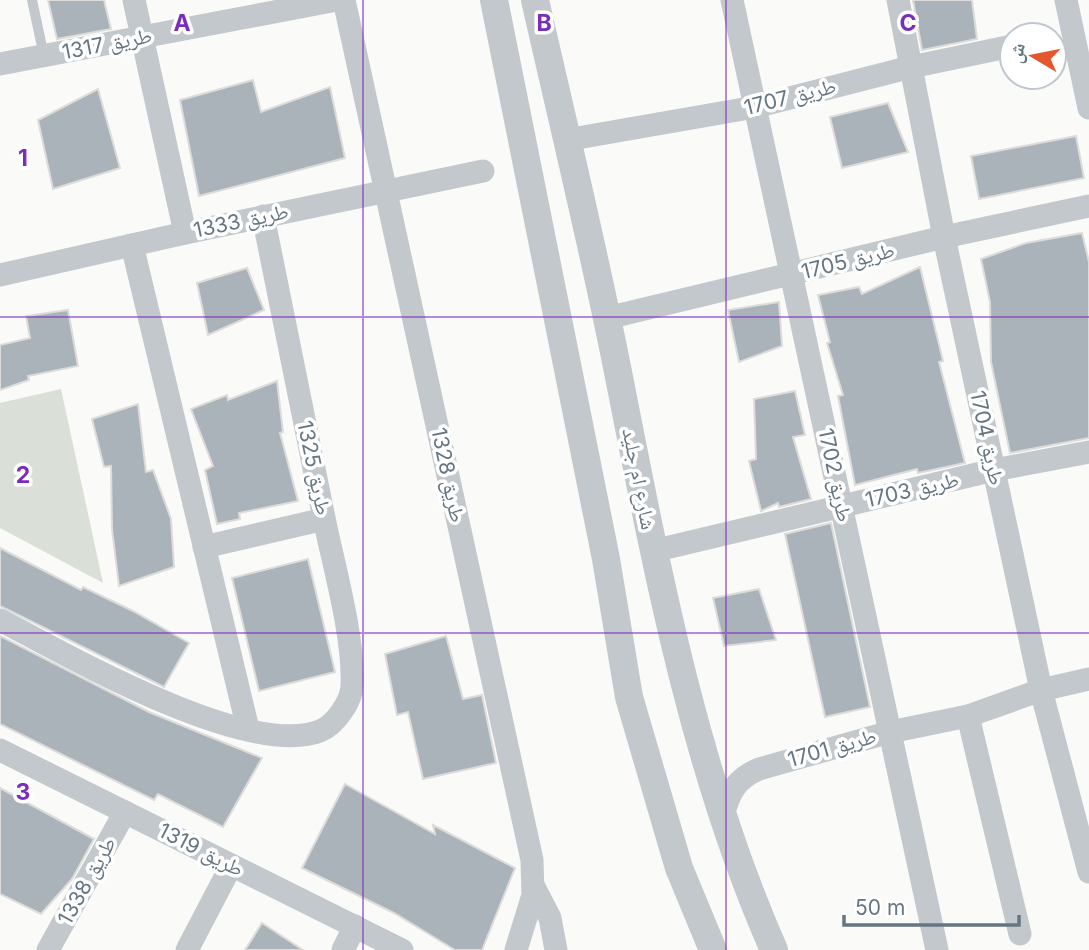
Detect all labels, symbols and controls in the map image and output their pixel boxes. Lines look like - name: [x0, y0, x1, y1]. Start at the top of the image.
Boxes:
- text: A: [173, 9, 191, 37]
- text: B: [536, 9, 552, 37]
- text: C: [899, 9, 917, 37]
- north arrow: [998, 21, 1068, 91]
- street label: طريق 1317: [60, 23, 154, 65]
- text: ش: [1004, 41, 1030, 65]
- street label: طريق 1707: [741, 73, 839, 121]
- text: 1: [18, 144, 28, 172]
- street label: طريق 1333: [191, 198, 291, 244]
- street label: طريق 1705: [799, 237, 897, 285]
- street label: طريق 1704: [964, 388, 1010, 488]
- street label: طريق 1325: [291, 418, 337, 518]
- street label: طريق 1328: [425, 425, 471, 525]
- street label: شارع ام جليد: [615, 426, 662, 532]
- street label: طريق 1702: [812, 426, 858, 524]
- text: 2: [16, 461, 30, 489]
- street label: طريق 1703: [863, 467, 961, 513]
- street label: طريق 1701: [785, 723, 879, 773]
- text: 3: [16, 778, 30, 806]
- street label: طريق 1319: [154, 818, 248, 882]
- street label: طريق 1338: [52, 833, 122, 929]
- scale bar: [844, 884, 1019, 928]
- text: 50 m: [855, 895, 905, 920]

